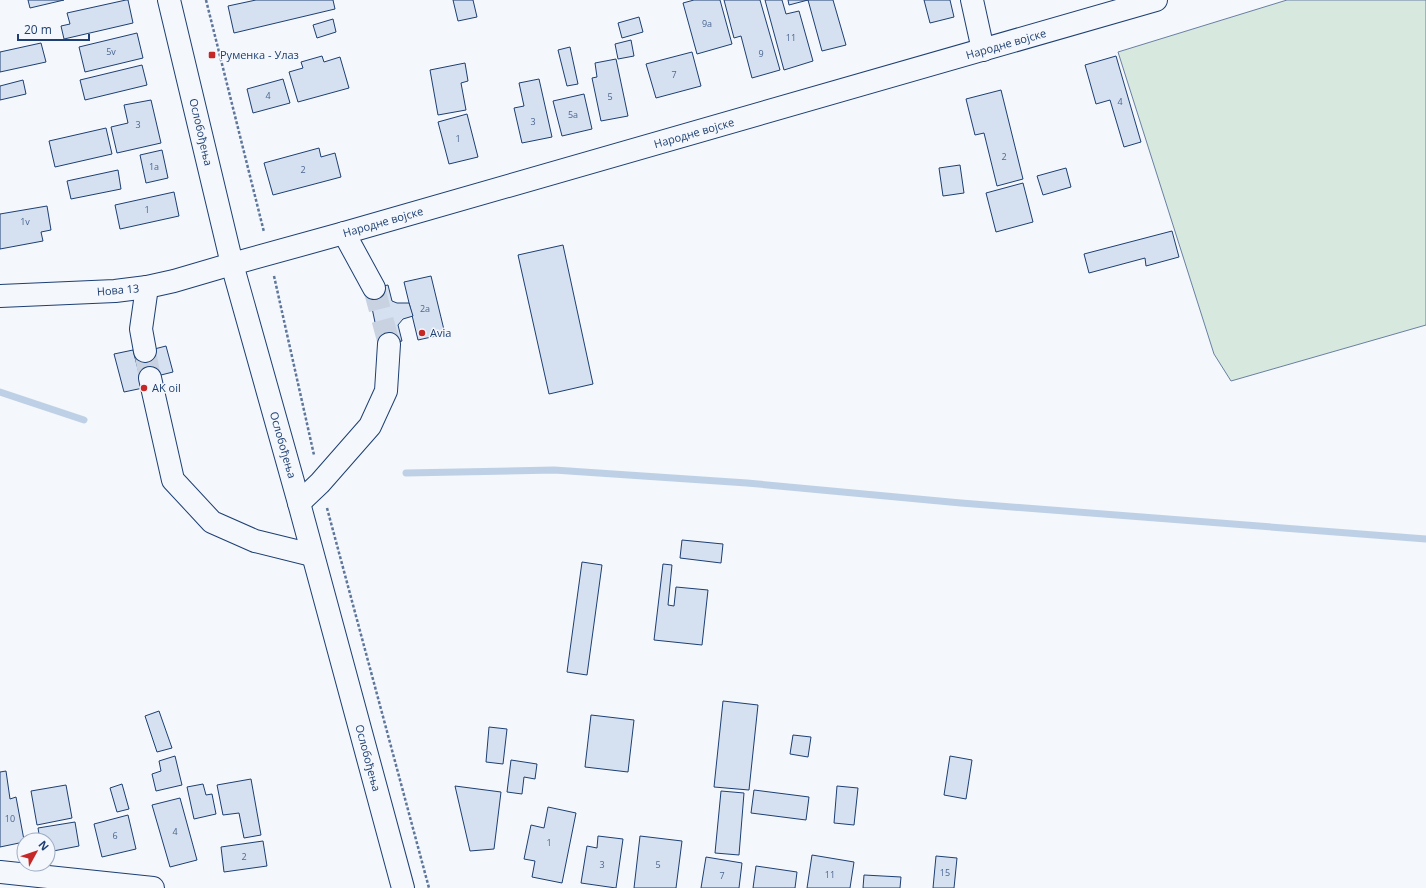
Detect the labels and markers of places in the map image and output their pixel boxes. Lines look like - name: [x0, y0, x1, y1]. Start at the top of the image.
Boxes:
- place label: Руменка - Улаз: [220, 47, 299, 62]
- marker: Руменка - Улаз: [207, 50, 217, 60]
- place label: Avia: [430, 325, 451, 340]
- marker: Avia: [417, 328, 427, 338]
- place label: AK oil: [152, 380, 181, 395]
- marker: AK oil: [139, 383, 149, 393]

